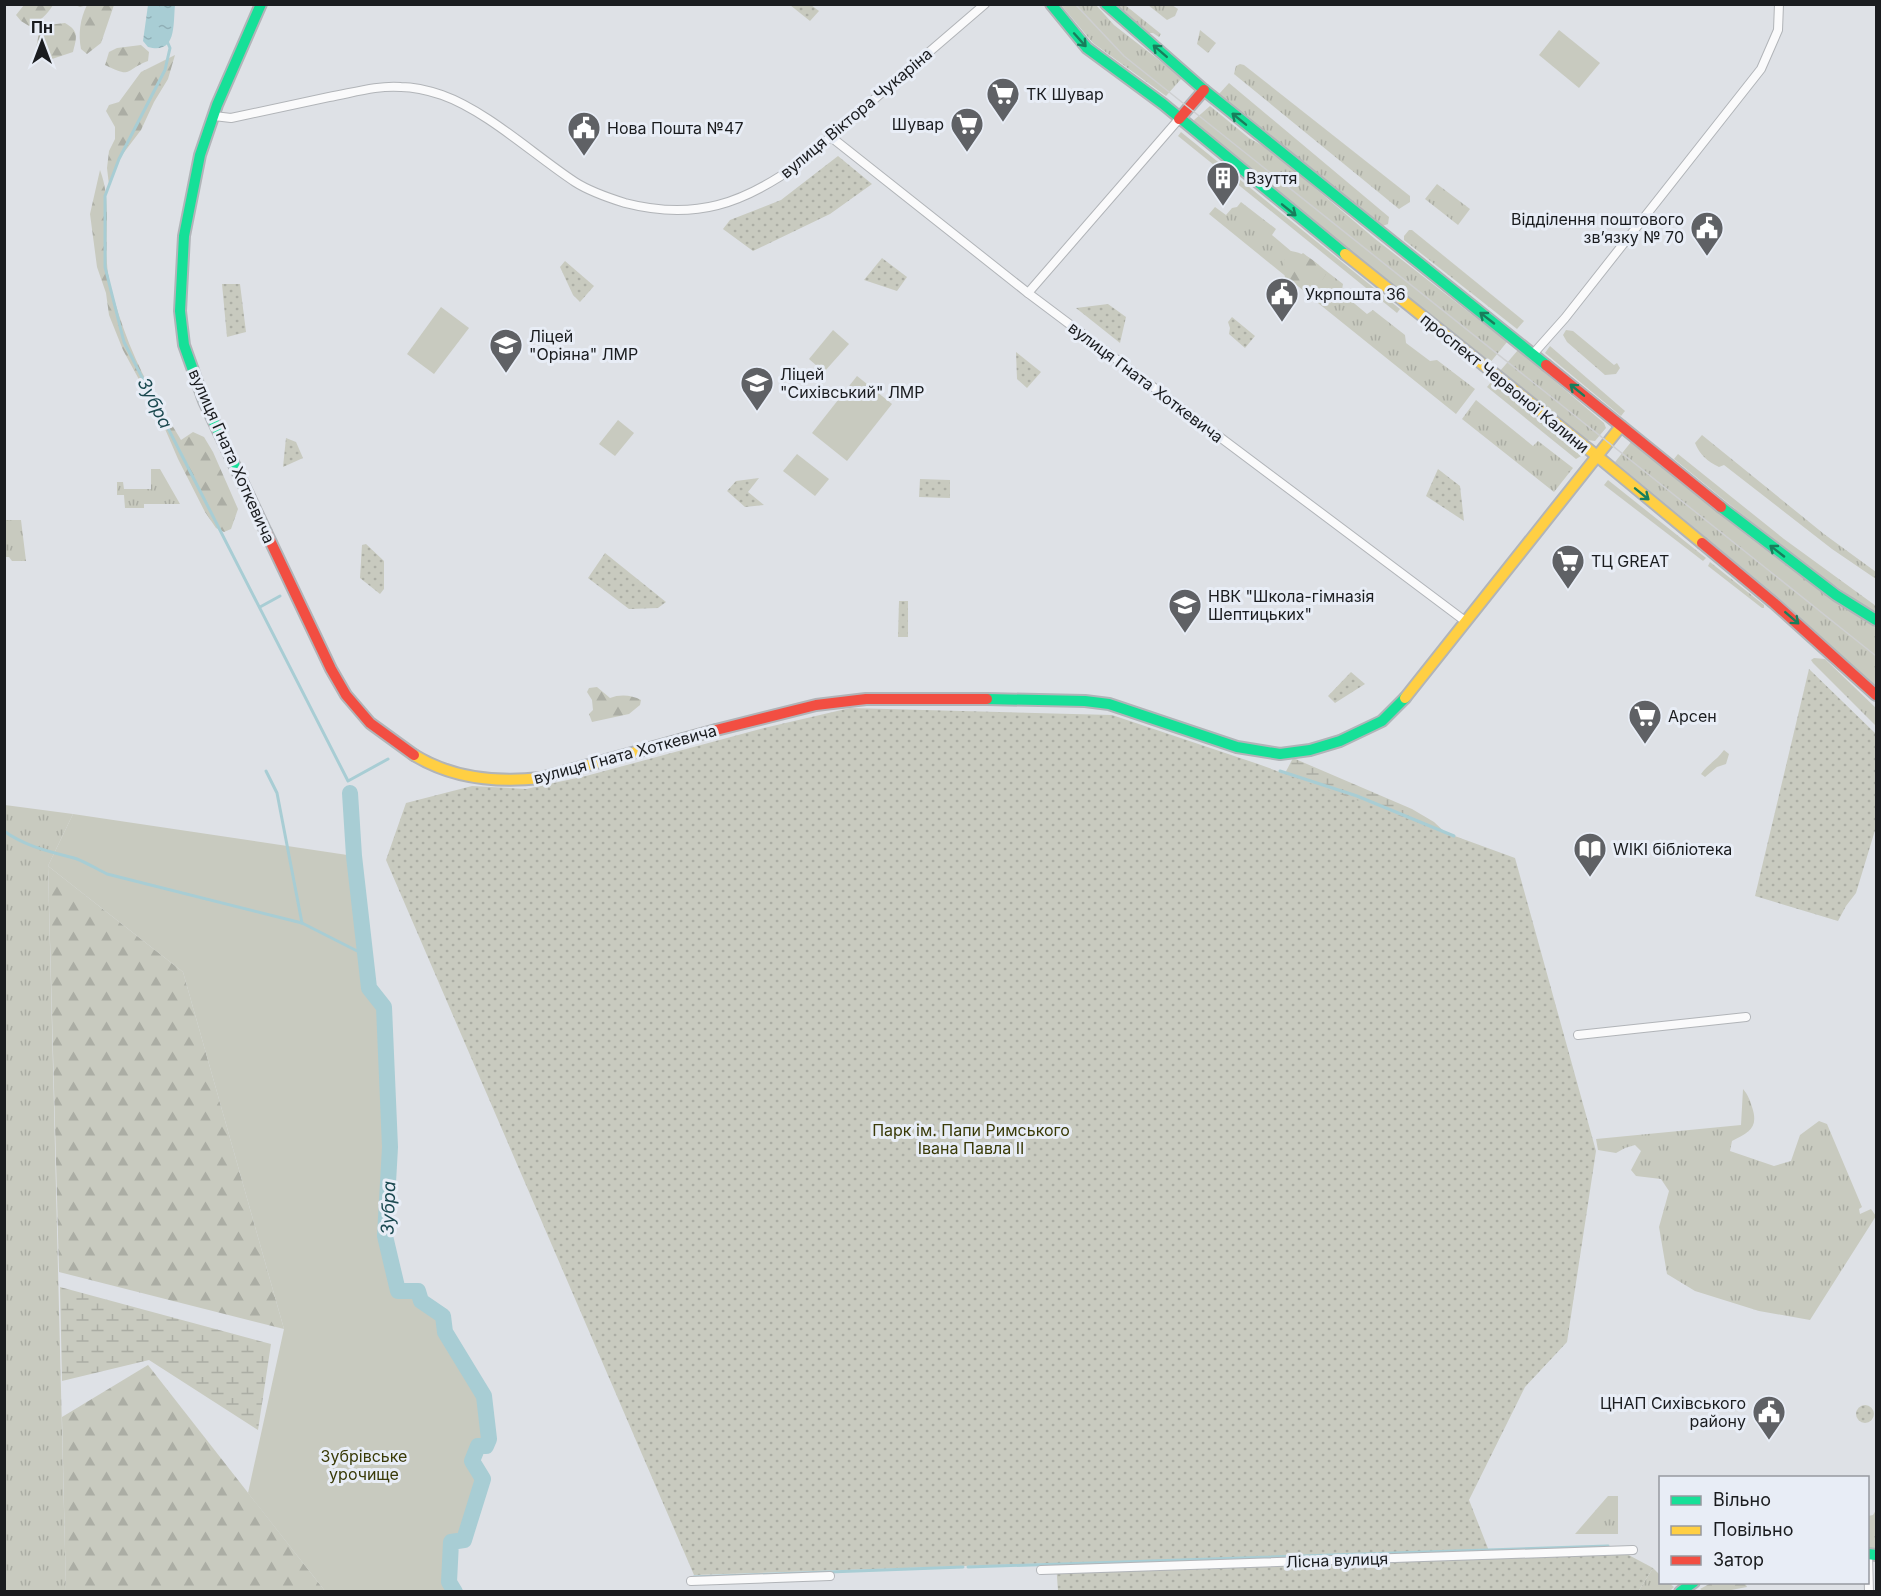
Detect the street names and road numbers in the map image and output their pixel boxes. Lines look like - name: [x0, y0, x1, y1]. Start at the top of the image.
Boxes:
- street label: вулиця Віктора Чукаріна: [776, 44, 936, 182]
- street label: проспект Червоної Калини: [1417, 309, 1593, 457]
- street label: вулиця Гната Хоткевича: [1065, 317, 1227, 447]
- street label: вулиця Гната Хоткевича: [184, 366, 280, 546]
- street label: вулиця Гната Хоткевича: [531, 720, 719, 788]
- street label: Лісна вулиця: [1286, 1548, 1388, 1572]

